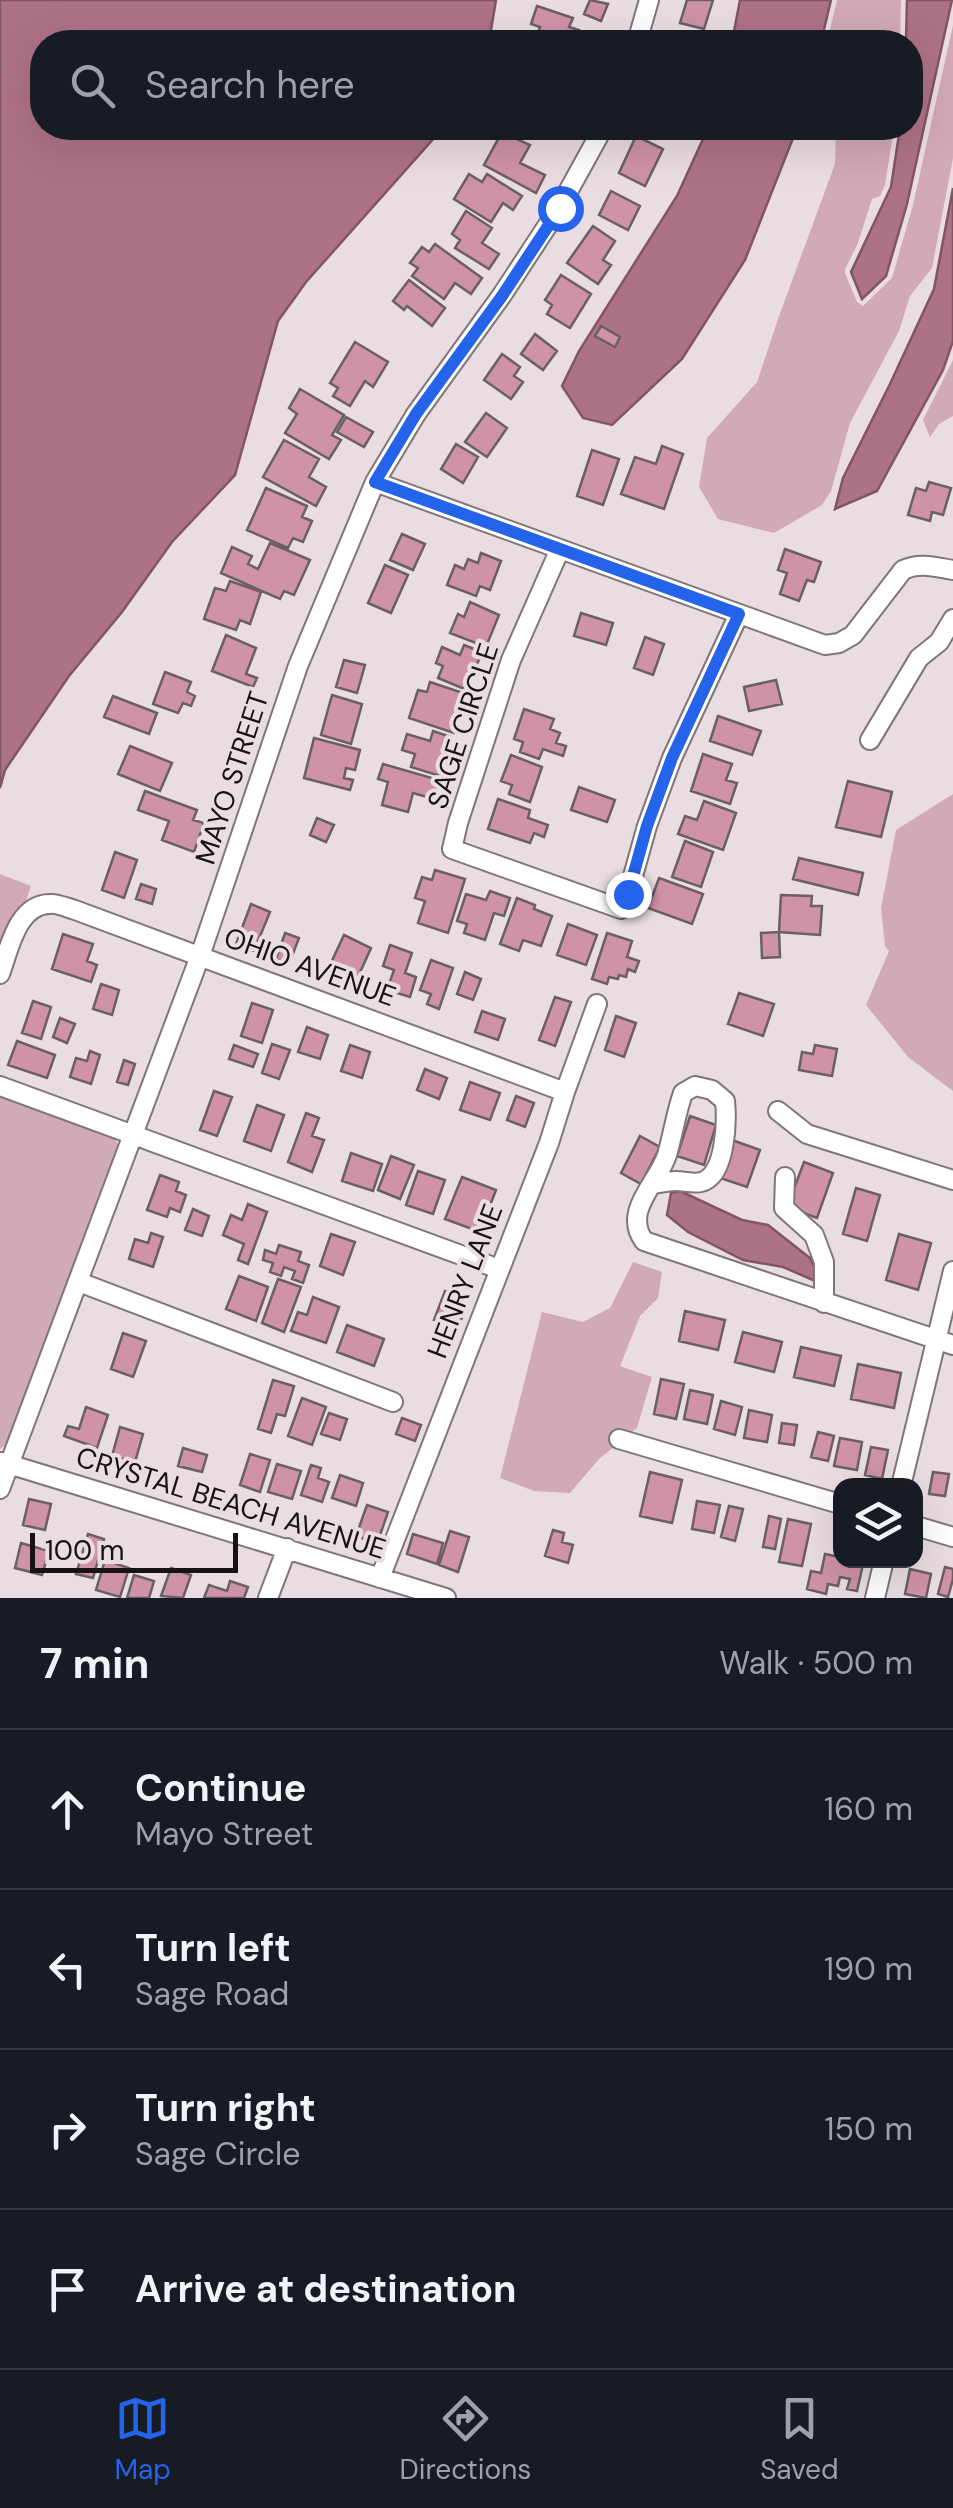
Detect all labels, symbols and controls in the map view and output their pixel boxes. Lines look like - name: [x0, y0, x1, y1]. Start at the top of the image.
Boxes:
- search box: [30, 30, 923, 140]
- icon: search: [65, 58, 120, 113]
- text: Search here: [145, 60, 355, 110]
- route start: [538, 186, 584, 232]
- street label: SAGE CIRCLE: [419, 638, 507, 814]
- street label: MAYO STREET: [187, 687, 277, 869]
- route end: [606, 872, 652, 918]
- street label: OHIO AVENUE: [219, 919, 401, 1015]
- street label: HENRY LANE: [419, 1199, 511, 1363]
- street label: CRYSTAL BEACH AVENUE: [72, 1438, 390, 1568]
- map controls: [833, 1478, 923, 1568]
- button: layers: [833, 1478, 923, 1568]
- scale bar: [30, 1528, 238, 1572]
- text: 100 m: [45, 1532, 124, 1569]
- text: 7 min: [40, 1636, 149, 1691]
- text: Walk · 500 m: [719, 1642, 913, 1684]
- text: Continue: [135, 1763, 306, 1813]
- icon: ahead: [40, 1782, 95, 1837]
- text: 160 m: [824, 1788, 913, 1830]
- text: Mayo Street: [135, 1813, 313, 1855]
- text: Turn left: [135, 1923, 291, 1973]
- icon: left: [40, 1942, 95, 1997]
- text: 190 m: [824, 1948, 913, 1990]
- text: Sage Road: [135, 1973, 289, 2015]
- text: Turn right: [135, 2083, 316, 2133]
- icon: right: [40, 2102, 95, 2157]
- text: 150 m: [825, 2108, 913, 2150]
- text: Sage Circle: [135, 2133, 300, 2175]
- icon: arrive: [40, 2262, 95, 2317]
- text: Arrive at destination: [135, 2264, 517, 2314]
- tab: Map: [114, 2391, 171, 2488]
- tab: Directions: [400, 2391, 531, 2488]
- tab: Saved: [760, 2391, 839, 2488]

